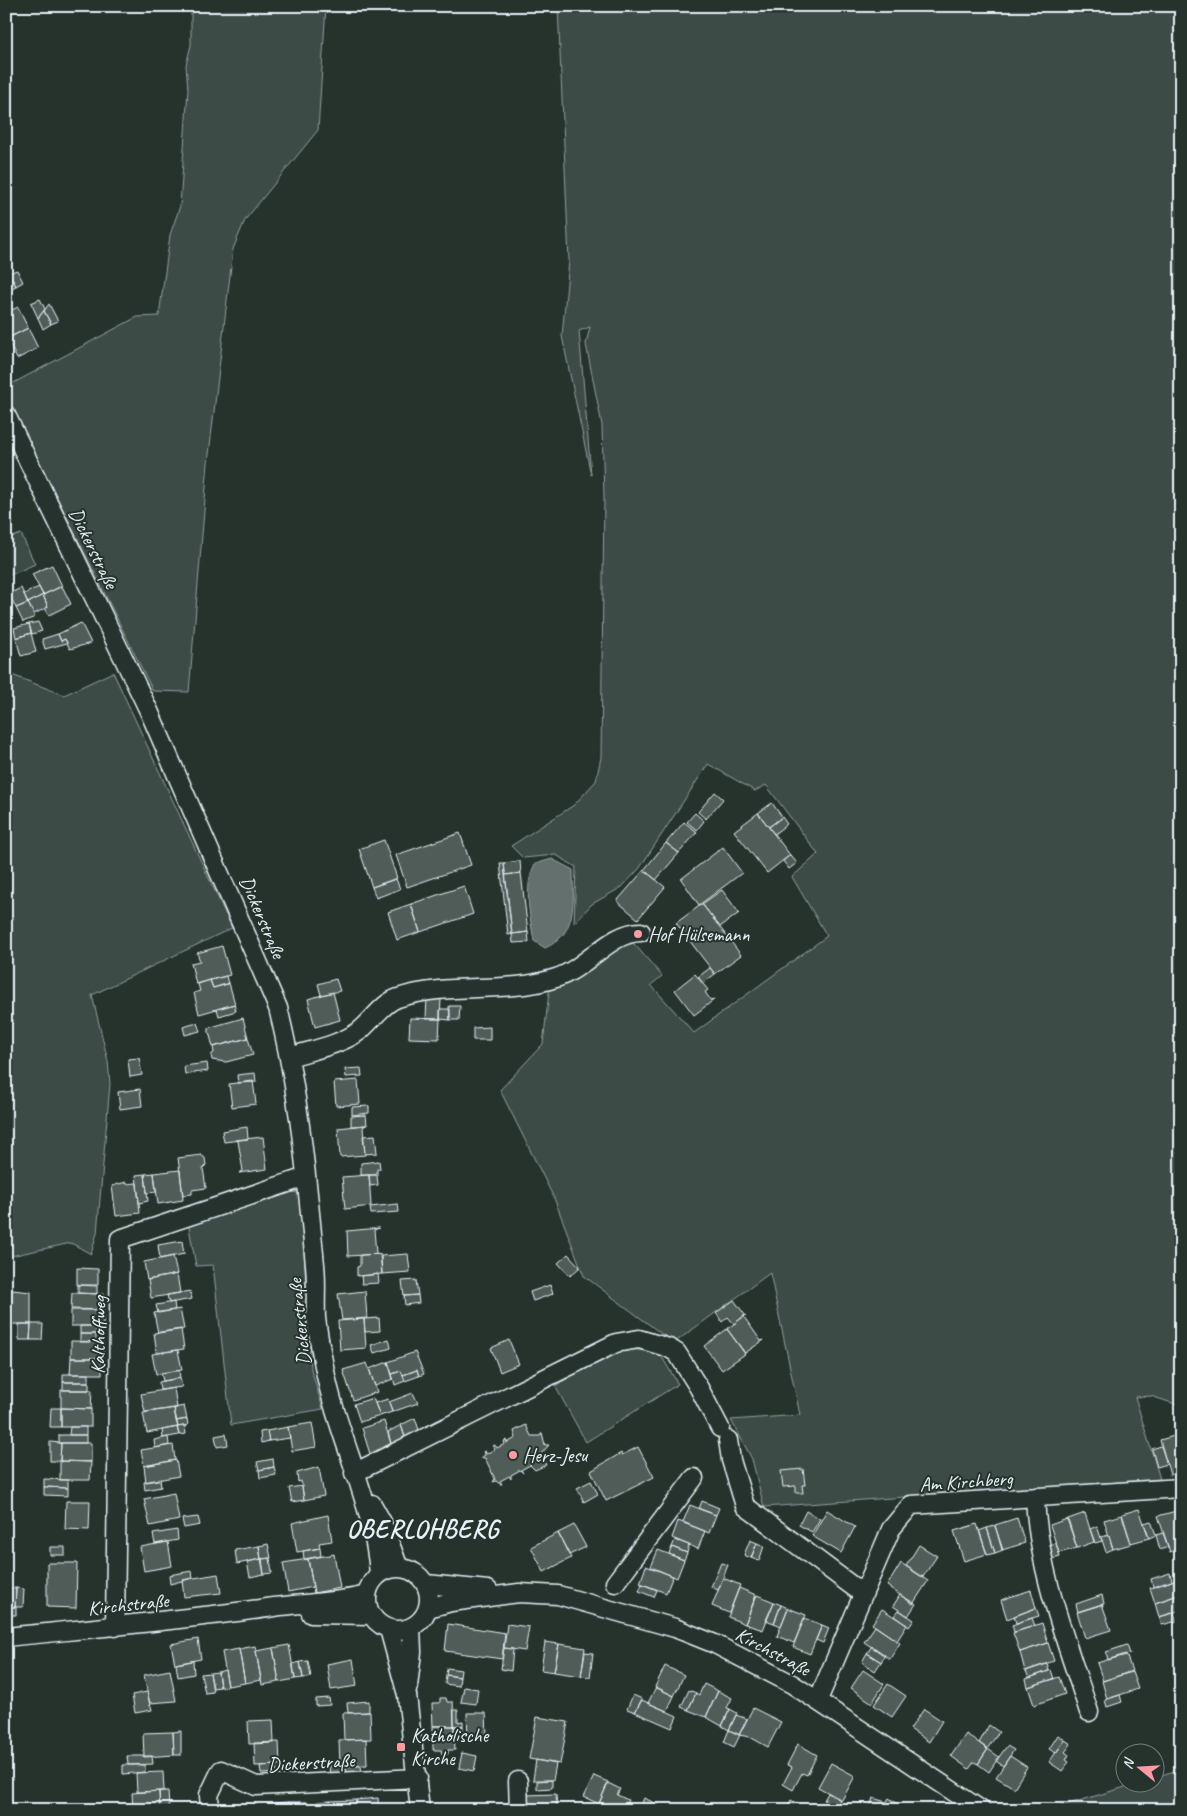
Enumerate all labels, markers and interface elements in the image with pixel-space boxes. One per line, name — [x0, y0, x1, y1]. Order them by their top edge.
street label: Dickerstraße — [63, 504, 125, 594]
street label: Dickerstraße — [234, 872, 292, 964]
place label: Hof Hülsemann — [648, 922, 751, 947]
marker: Hof Hülsemann — [632, 928, 644, 940]
street label: Dickerstraße — [282, 1276, 316, 1367]
street label: Kalthoffweg — [85, 1294, 112, 1374]
place label: Herz-Jesu — [523, 1443, 589, 1468]
marker: Herz-Jesu — [507, 1449, 519, 1461]
street label: Am Kirchberg — [919, 1466, 1014, 1497]
district label: OBERLOHBERG — [347, 1513, 502, 1545]
street label: Kirchstraße — [86, 1588, 171, 1621]
street label: Kirchstraße — [731, 1621, 816, 1682]
place label: Katholische Kirche — [411, 1723, 490, 1771]
marker: Katholische Kirche — [395, 1741, 407, 1753]
north arrow — [1114, 1744, 1164, 1794]
street label: Dickerstraße — [267, 1748, 357, 1777]
text: N — [1119, 1755, 1138, 1771]

